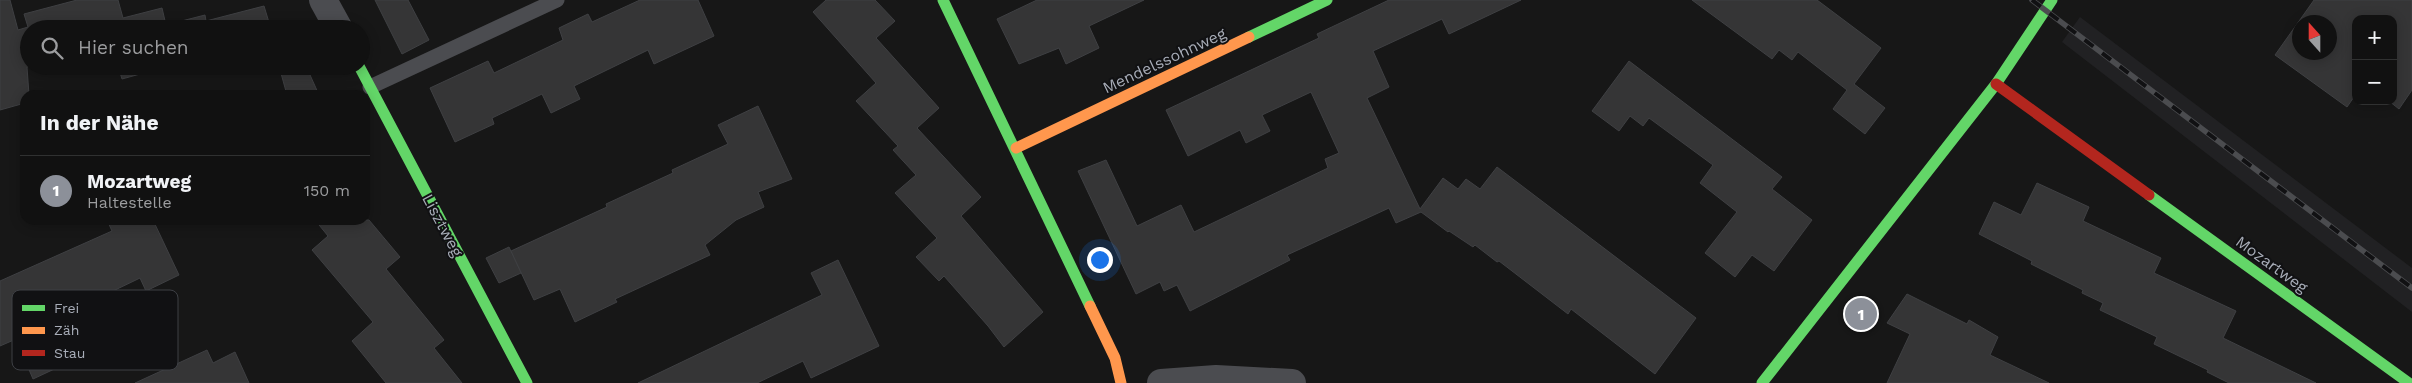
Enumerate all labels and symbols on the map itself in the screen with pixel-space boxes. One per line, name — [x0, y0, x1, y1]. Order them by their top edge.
north arrow — [2292, 15, 2337, 60]
street label: Mendelssohnweg — [1100, 23, 1229, 97]
street label: Lisztweg — [418, 191, 467, 260]
street label: Mozartweg — [2232, 232, 2312, 297]
your location — [1087, 247, 1113, 273]
legend — [12, 290, 178, 370]
pin: 1 — [1845, 295, 1877, 333]
text: Frei — [54, 300, 79, 316]
text: Zäh — [54, 322, 79, 338]
text: Stau — [54, 345, 85, 361]

